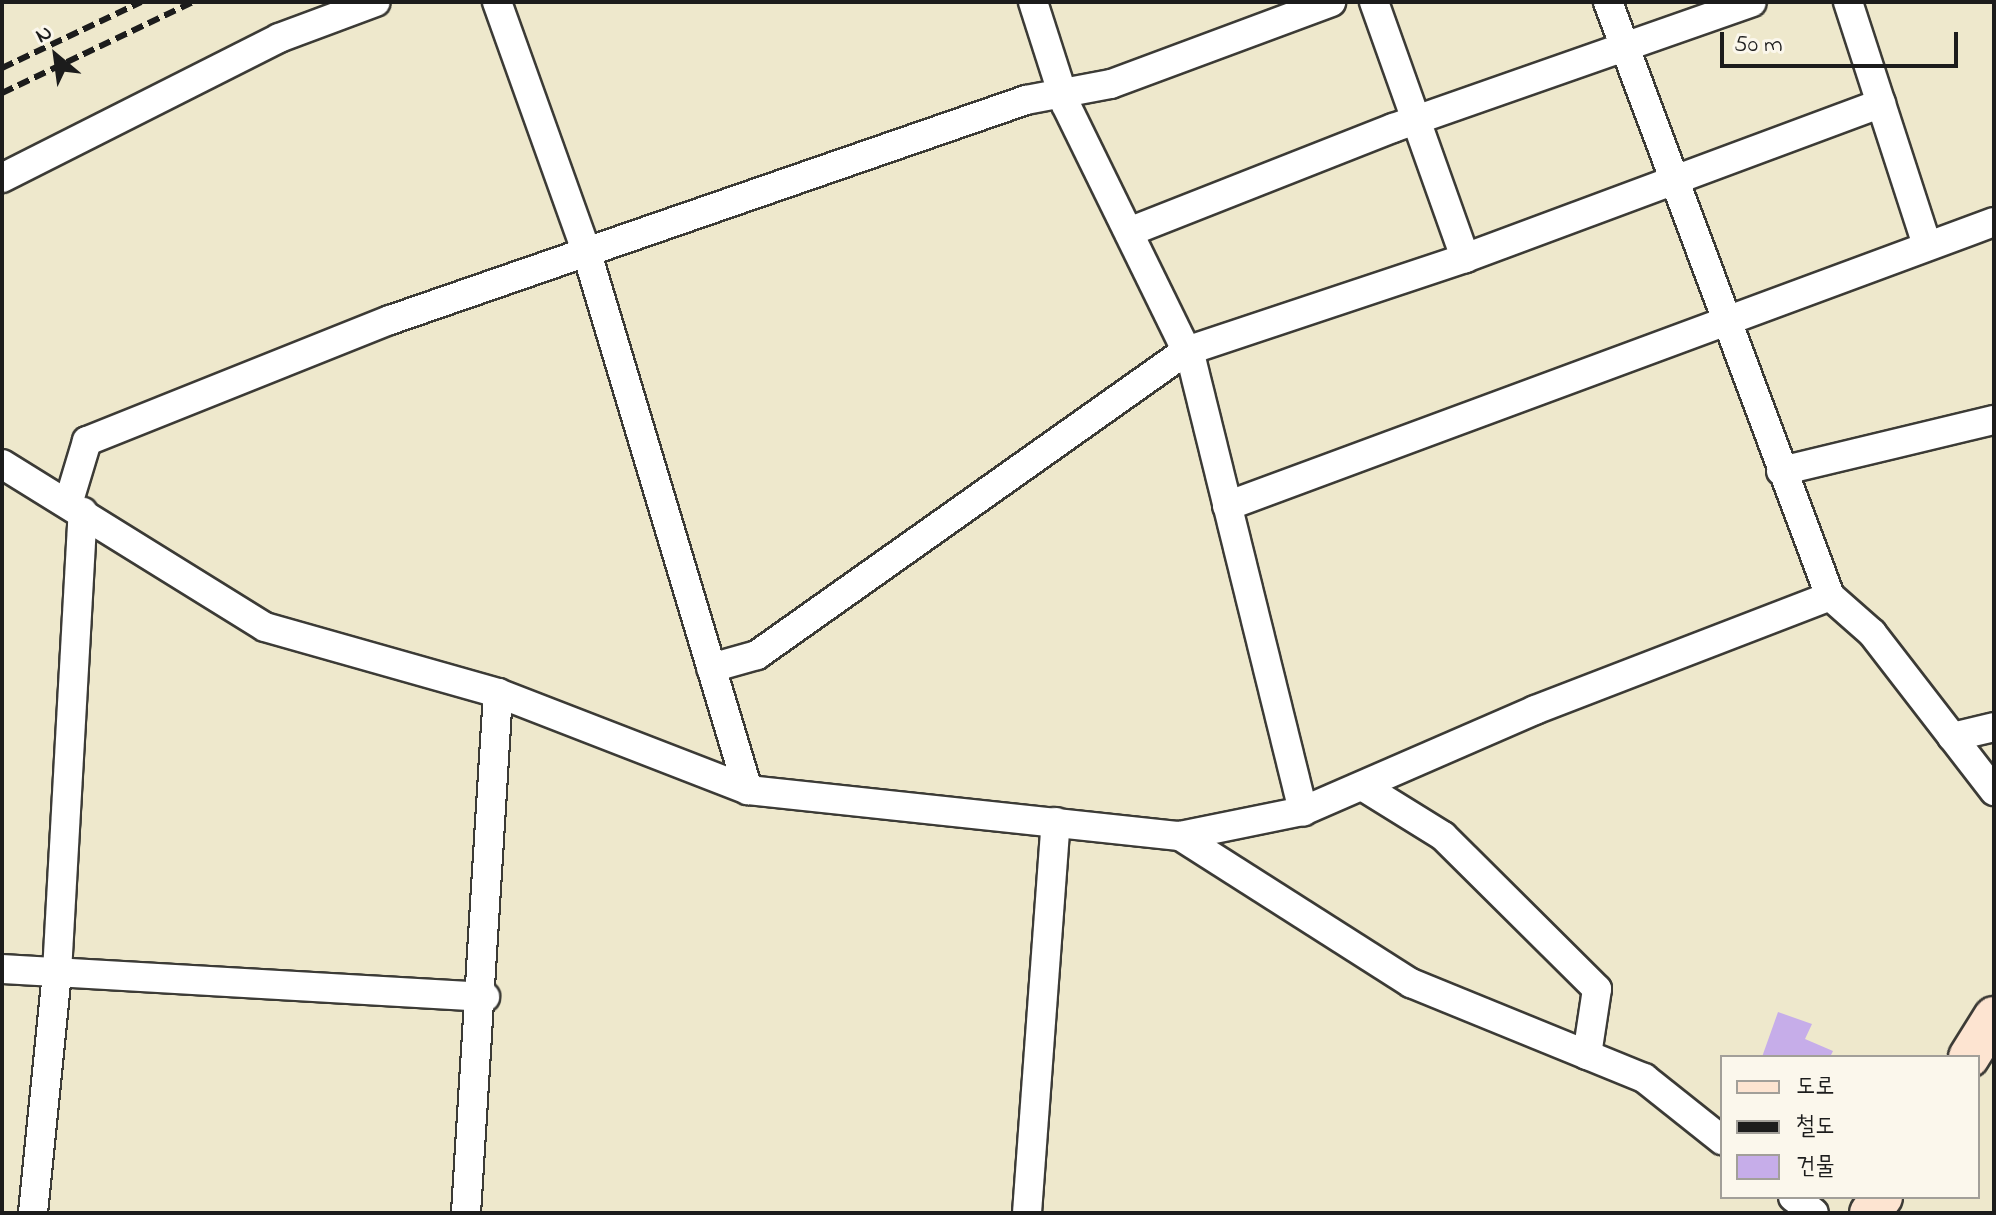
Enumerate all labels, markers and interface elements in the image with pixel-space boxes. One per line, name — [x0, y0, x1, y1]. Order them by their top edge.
north arrow — [16, 16, 96, 96]
scale bar — [1724, 16, 1962, 66]
text: N — [30, 17, 59, 53]
text: 50 m — [1734, 28, 1783, 63]
legend — [1720, 1055, 1980, 1199]
text: 도로 — [1796, 1070, 1835, 1105]
text: 철도 — [1796, 1110, 1835, 1145]
text: 건물 — [1796, 1150, 1835, 1185]

